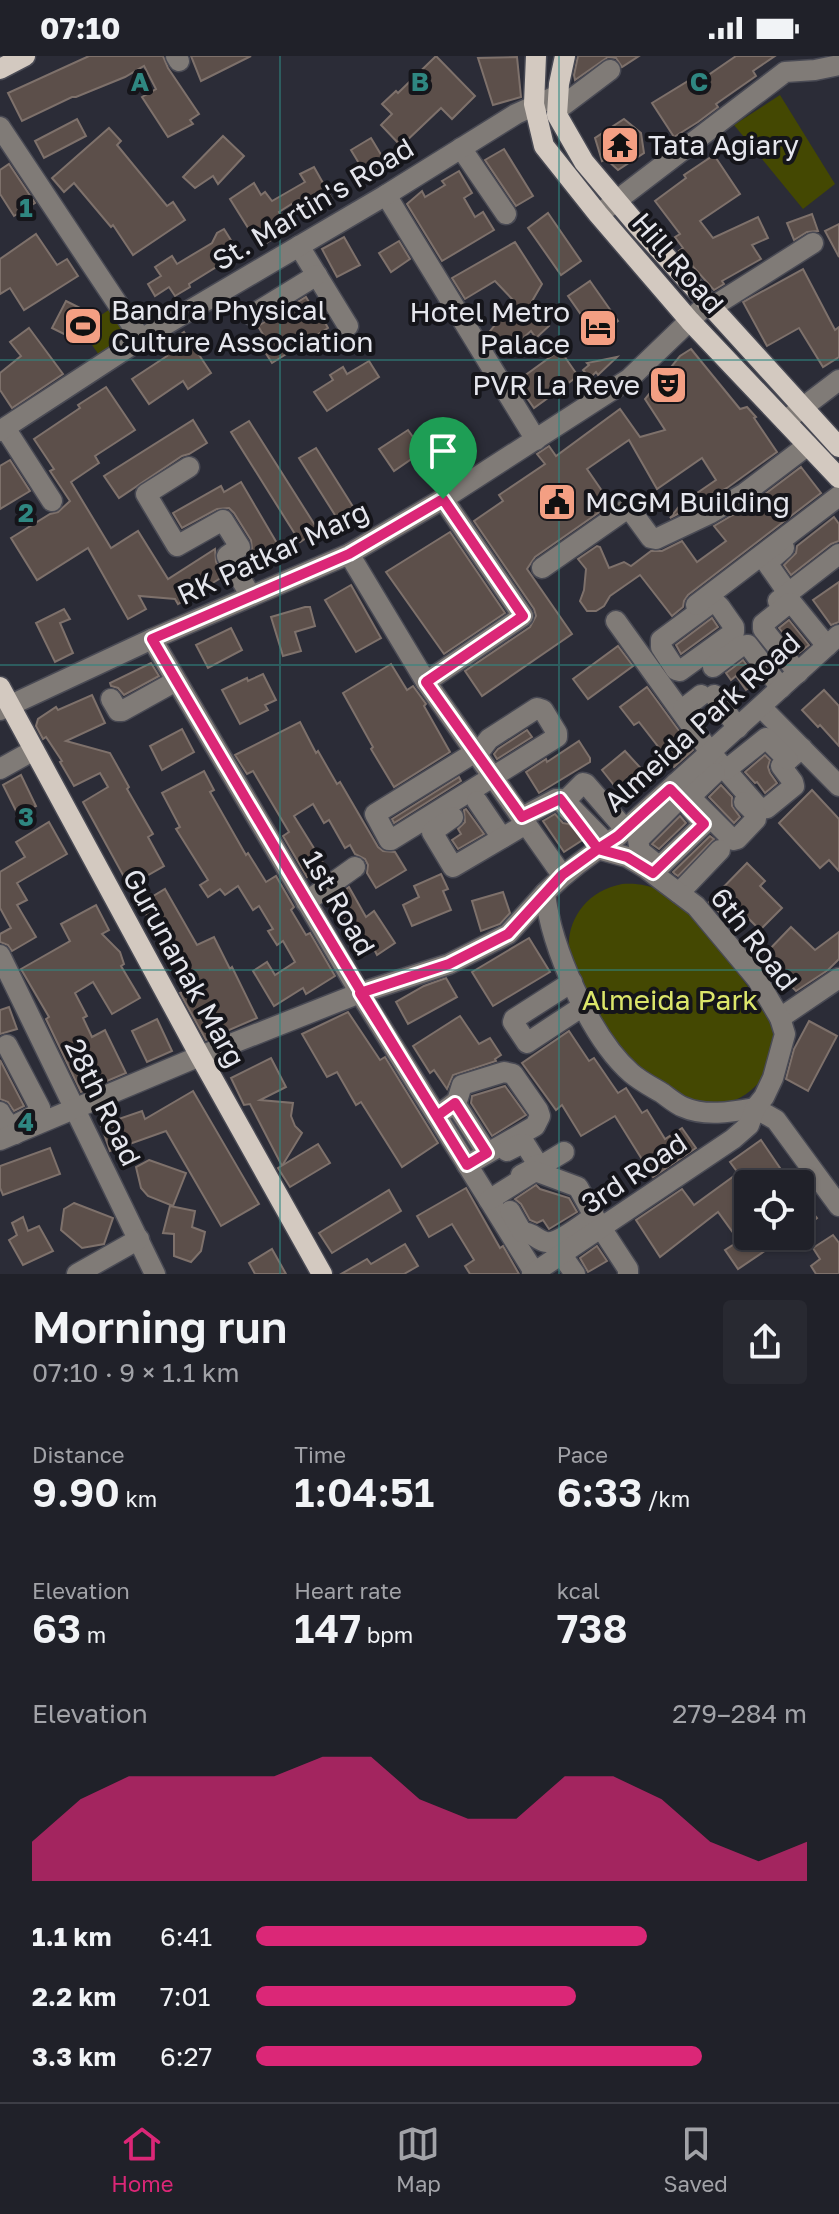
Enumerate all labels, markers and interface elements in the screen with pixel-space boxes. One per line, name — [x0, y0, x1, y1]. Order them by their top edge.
text: 07:10 — [40, 10, 120, 46]
text: A — [131, 66, 150, 97]
text: B — [411, 66, 429, 97]
text: C — [690, 66, 708, 97]
temple icon: Tata Agiary — [599, 124, 641, 166]
place label: Tata Agiary — [648, 128, 799, 161]
street label: St. Martin's Road — [206, 131, 419, 277]
text: 1 — [19, 192, 33, 223]
street label: Hill Road — [626, 206, 731, 320]
place label: Bandra Physical Culture Association — [111, 293, 374, 358]
place label: Hotel Metro Palace — [410, 295, 570, 360]
sports icon: Bandra Physical Culture Association — [62, 305, 104, 347]
hotel icon: Hotel Metro Palace — [577, 307, 619, 349]
theatre icon: PVR La Reve — [647, 364, 689, 406]
place label: PVR La Reve — [472, 368, 640, 401]
pin — [409, 417, 477, 499]
icon: arrive — [421, 429, 465, 473]
public building icon: MCGM Building — [536, 481, 578, 523]
place label: MCGM Building — [585, 485, 790, 518]
street label: RK Patkar Marg — [172, 494, 374, 611]
text: 2 — [18, 497, 34, 528]
street label: Almeida Park Road — [597, 625, 806, 818]
text: 3 — [18, 801, 34, 832]
street label: 1st Road — [296, 845, 383, 961]
street label: Gurunanak Marg — [116, 863, 252, 1072]
street label: 6th Road — [704, 881, 805, 997]
park label: Almeida Park — [582, 983, 758, 1016]
street label: 28th Road — [59, 1033, 148, 1171]
text: 4 — [18, 1106, 34, 1137]
street label: 3rd Road — [575, 1125, 693, 1220]
map controls — [734, 1170, 814, 1250]
button: locate — [734, 1170, 814, 1250]
text: Morning run — [32, 1300, 287, 1353]
button: share — [723, 1300, 807, 1384]
text: 07:10 · 9 × 1.1 km — [32, 1357, 239, 1388]
text: Distance — [32, 1441, 124, 1468]
text: Time — [294, 1441, 346, 1468]
text: Pace — [557, 1441, 608, 1468]
text: 9.90 — [32, 1468, 120, 1516]
text: 1:04:51 — [294, 1468, 434, 1516]
text: 6:33 — [557, 1468, 642, 1516]
text: km — [120, 1485, 157, 1512]
text: /km — [642, 1485, 690, 1512]
text: Elevation — [32, 1577, 130, 1604]
text: Heart rate — [294, 1577, 402, 1604]
text: kcal — [557, 1577, 600, 1604]
text: 63 — [32, 1604, 81, 1652]
text: 147 — [294, 1604, 361, 1652]
text: 738 — [557, 1604, 628, 1652]
text: m — [81, 1621, 106, 1648]
text: bpm — [361, 1621, 413, 1648]
text: Elevation — [32, 1698, 148, 1729]
text: 279–284 m — [672, 1698, 807, 1729]
text: 1.1 km — [32, 1921, 111, 1952]
text: 6:41 — [160, 1921, 212, 1952]
text: 2.2 km — [32, 1981, 116, 2012]
text: 7:01 — [160, 1981, 210, 2012]
text: 3.3 km — [32, 2041, 116, 2072]
text: 6:27 — [160, 2041, 212, 2072]
tab: Home — [111, 2122, 173, 2197]
tab: Map — [396, 2122, 441, 2197]
tab: Saved — [663, 2122, 728, 2197]

